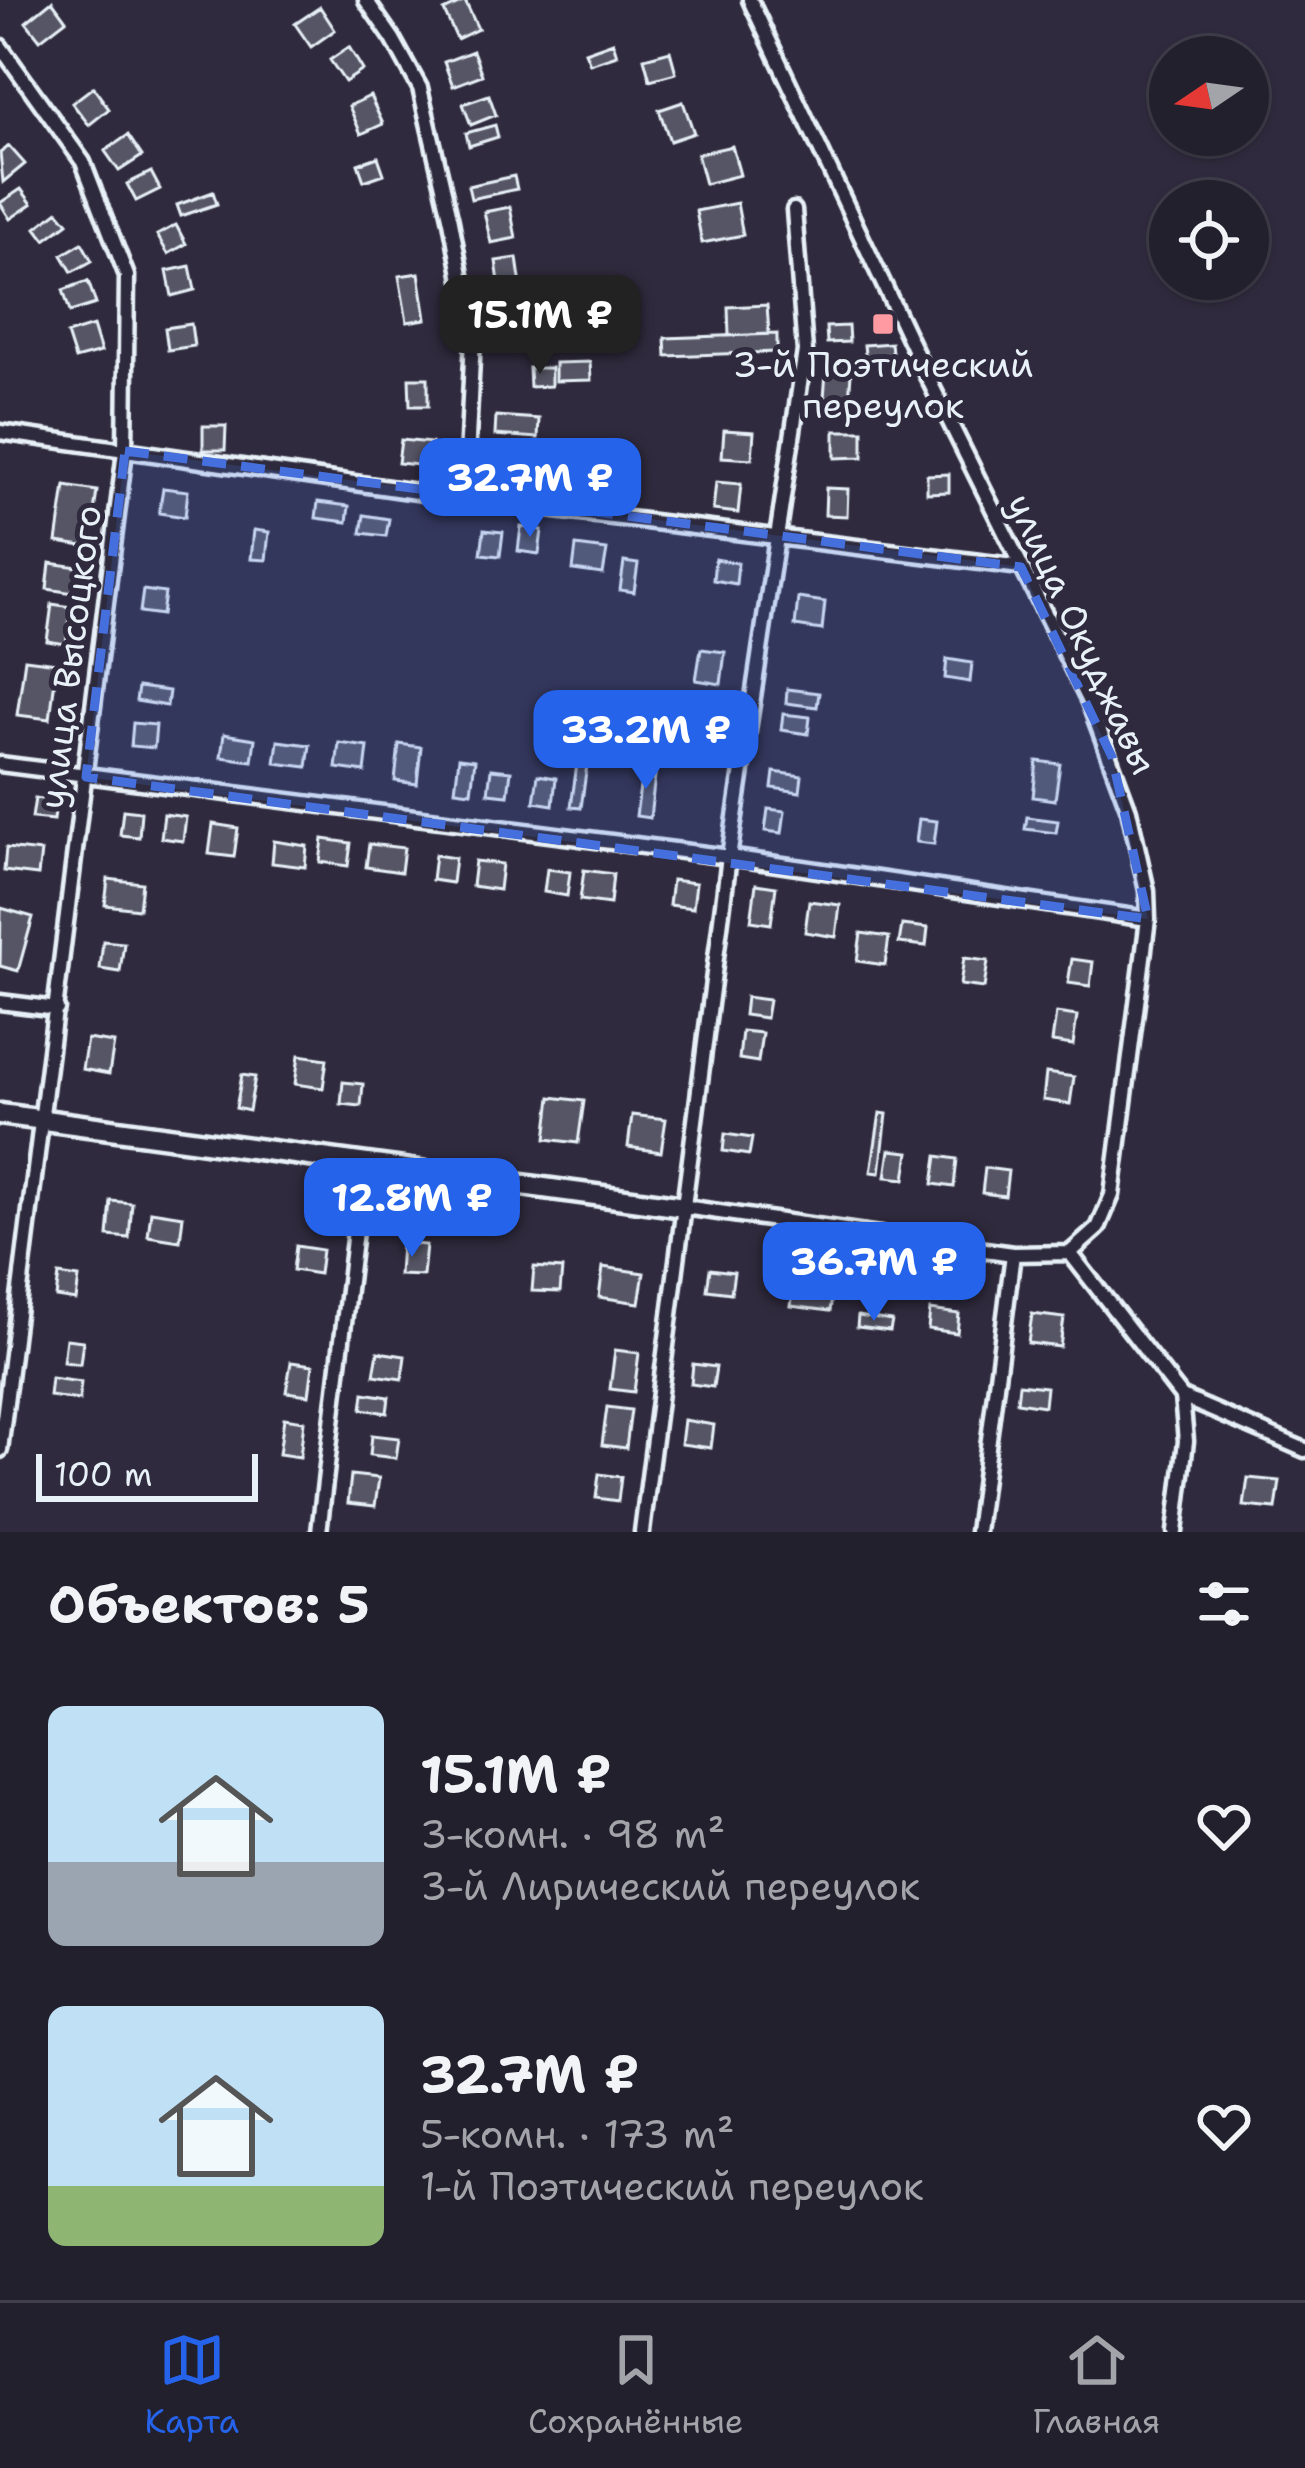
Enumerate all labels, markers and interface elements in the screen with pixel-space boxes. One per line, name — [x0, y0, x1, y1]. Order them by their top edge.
north arrow — [1149, 36, 1269, 156]
map controls — [1149, 36, 1269, 300]
button: locate — [1149, 180, 1269, 300]
pin: 15.1M ₽ — [429, 275, 651, 377]
text: 15.1M ₽ — [467, 288, 613, 340]
marker: 3-й Поэтический переулок — [870, 311, 896, 337]
place label: 3-й Поэтический переулок — [732, 340, 1034, 430]
pin: 32.7M ₽ — [419, 438, 641, 540]
text: 32.7M ₽ — [446, 451, 614, 503]
street label: улица Окуджавы — [995, 486, 1169, 782]
street label: улица Высоцкого — [27, 502, 113, 812]
pin: 33.2M ₽ — [535, 690, 757, 792]
text: 33.2M ₽ — [560, 703, 732, 755]
pin: 12.8M ₽ — [301, 1158, 523, 1260]
text: 12.8M ₽ — [331, 1171, 493, 1223]
pin: 36.7M ₽ — [763, 1222, 985, 1324]
text: 36.7M ₽ — [790, 1235, 958, 1287]
scale bar — [36, 1448, 258, 1501]
text: 100 m — [54, 1452, 153, 1497]
text: Объектов: 5 — [48, 1570, 370, 1638]
icon: filters — [1191, 1571, 1257, 1637]
text: 15.1M ₽ — [420, 1740, 612, 1808]
icon: home — [144, 1754, 288, 1898]
icon: heart — [1191, 1793, 1257, 1859]
text: 3-комн. · 98 m² — [420, 1808, 725, 1860]
text: 3-й Лирический переулок — [420, 1860, 920, 1912]
text: 32.7M ₽ — [420, 2040, 639, 2108]
icon: home — [144, 2054, 288, 2198]
icon: heart — [1191, 2093, 1257, 2159]
text: 5-комн. · 173 m² — [420, 2108, 734, 2160]
text: 1-й Поэтический переулок — [420, 2160, 924, 2212]
tab: Карта — [145, 2327, 239, 2444]
tab: Сохранённые — [528, 2327, 744, 2444]
tab: Главная — [1033, 2327, 1161, 2444]

